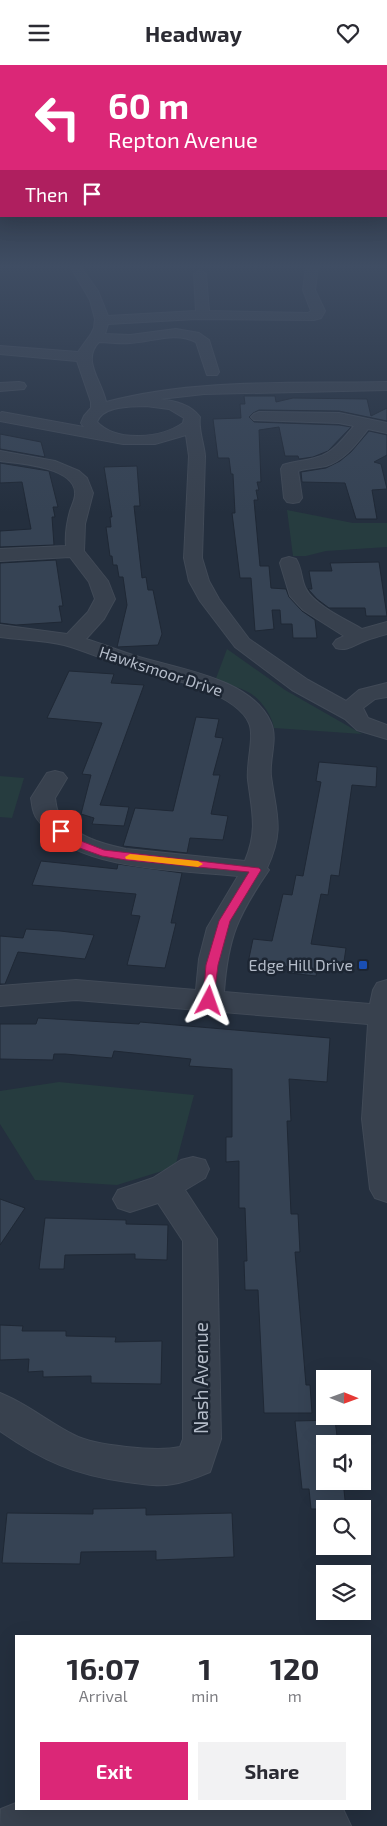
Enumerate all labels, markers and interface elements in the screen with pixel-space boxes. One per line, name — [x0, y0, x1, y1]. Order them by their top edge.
icon: menu — [25, 19, 53, 47]
icon: heart — [334, 19, 362, 47]
text: Headway — [145, 20, 242, 46]
text: 60 m — [108, 84, 189, 126]
icon: left — [25, 85, 90, 150]
text: Repton Avenue — [108, 126, 258, 152]
icon: arrive — [78, 180, 106, 208]
text: Then — [25, 183, 68, 206]
street label: Hawksmoor Drive — [97, 642, 225, 699]
pin — [40, 810, 82, 852]
icon: arrive — [47, 817, 75, 845]
place label: Edge Hill Drive — [249, 955, 353, 974]
marker: Edge Hill Drive — [357, 959, 369, 971]
position arrow — [182, 974, 234, 1026]
street label: Nash Avenue — [189, 1322, 212, 1434]
north arrow — [316, 1370, 371, 1425]
map controls — [316, 1370, 371, 1620]
button: sound — [316, 1435, 371, 1490]
button: search — [316, 1500, 371, 1555]
button: layers — [316, 1565, 371, 1620]
text: 16:07 — [67, 1650, 140, 1686]
text: 1 — [198, 1650, 211, 1686]
text: 120 — [270, 1650, 319, 1686]
text: Arrival — [79, 1686, 127, 1705]
text: min — [191, 1686, 219, 1705]
text: m — [288, 1686, 302, 1705]
button: Exit — [40, 1742, 188, 1800]
button: Share — [198, 1742, 346, 1800]

